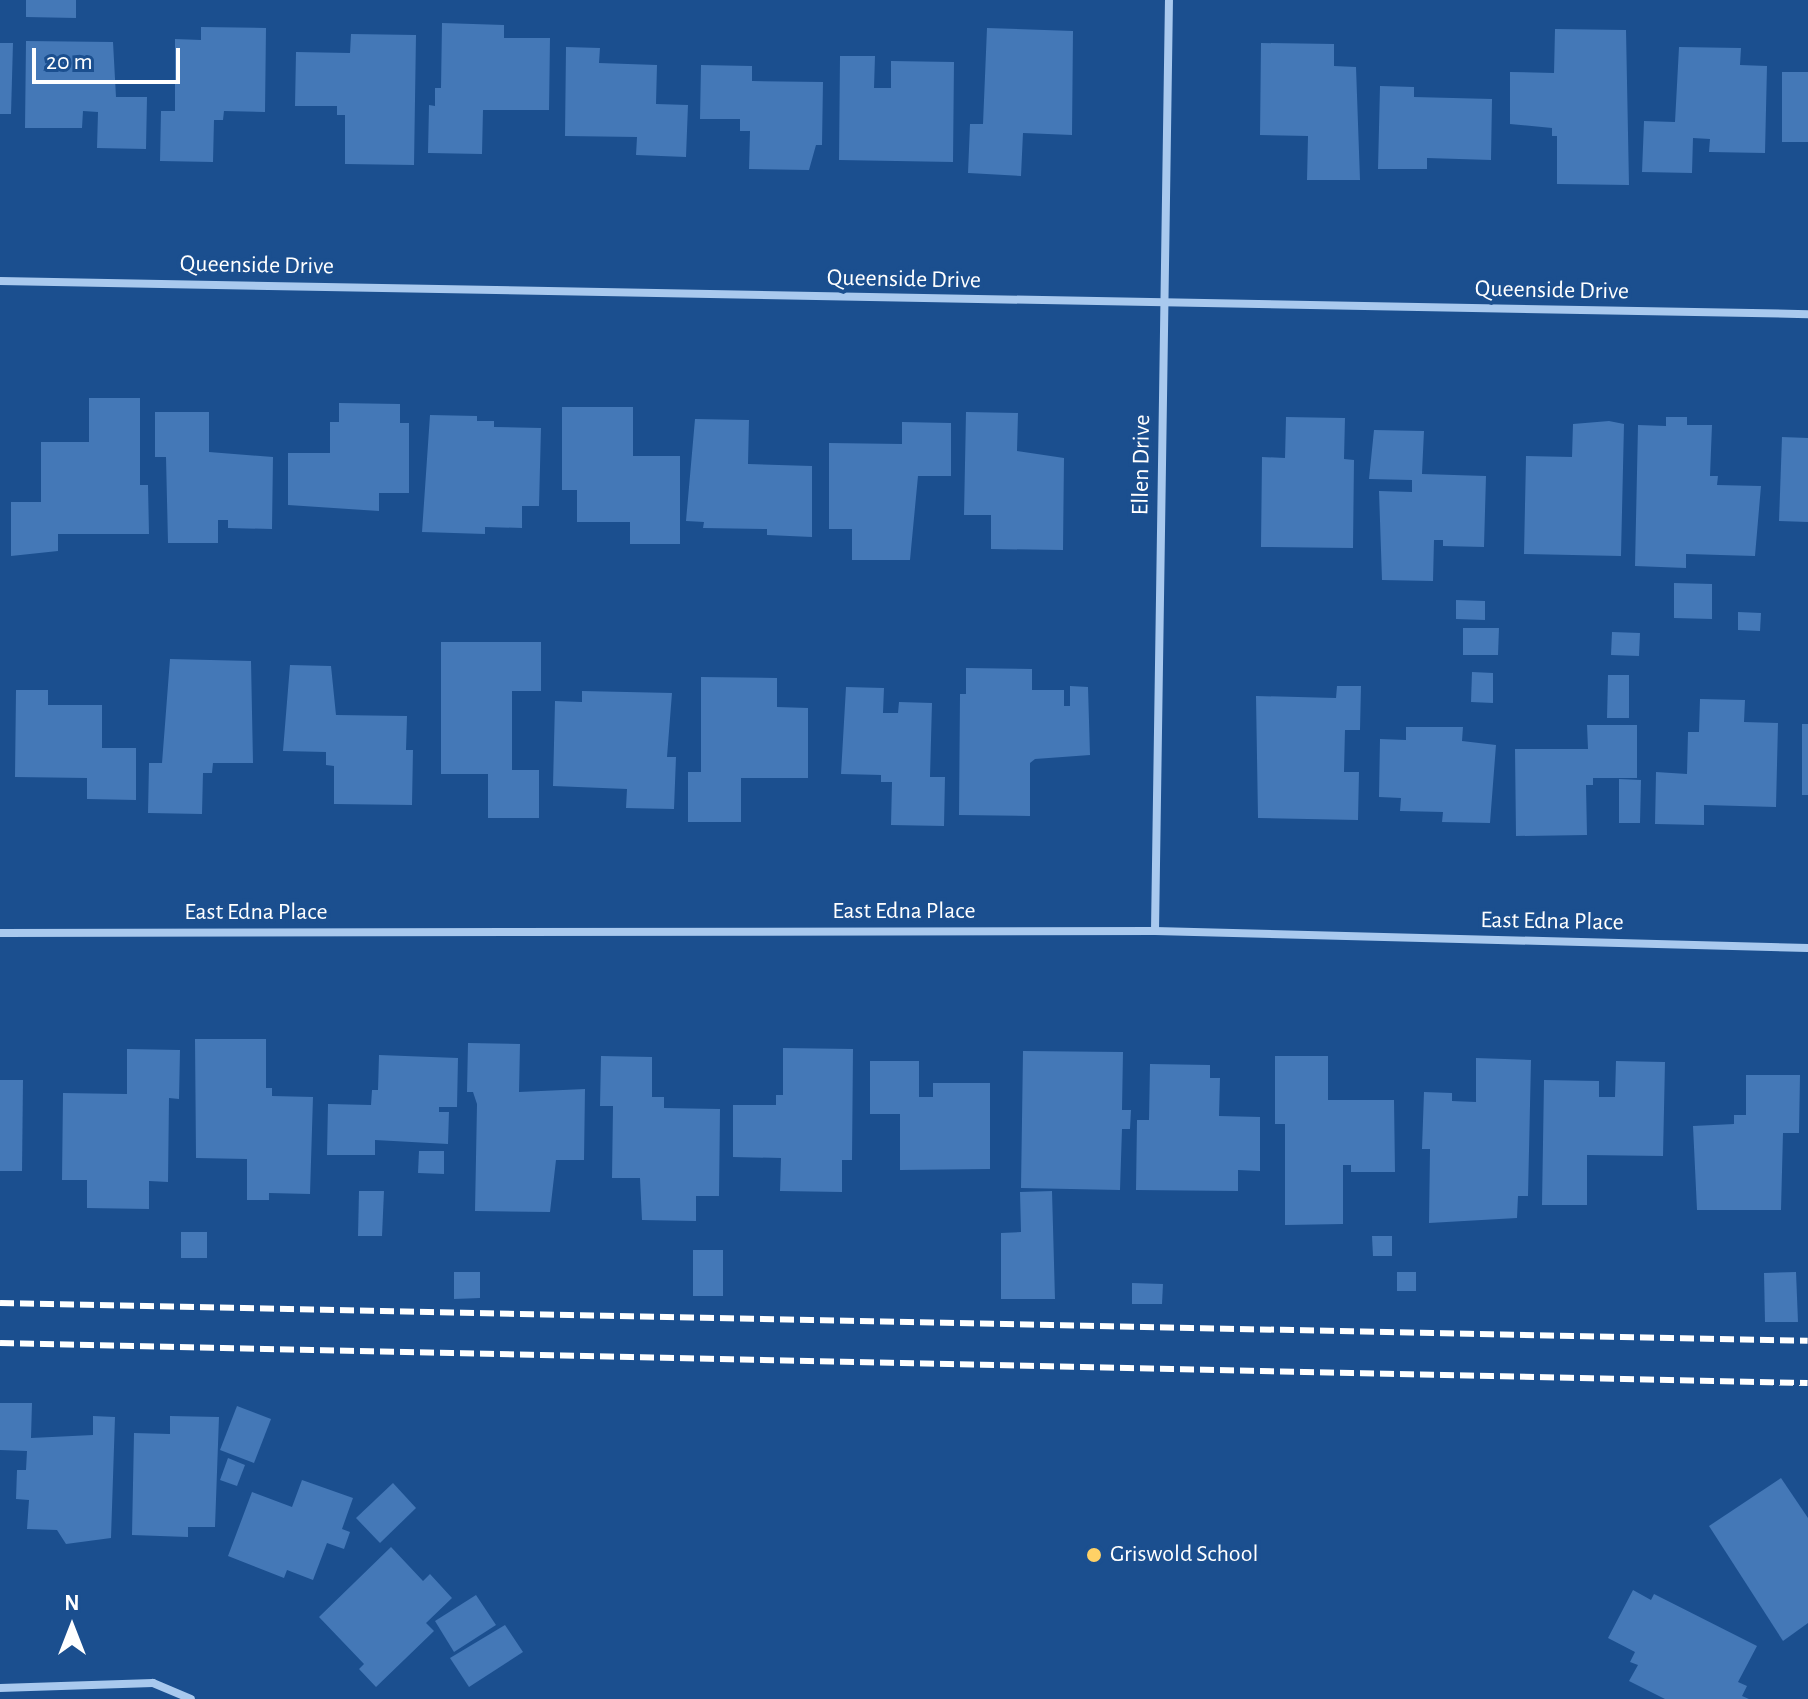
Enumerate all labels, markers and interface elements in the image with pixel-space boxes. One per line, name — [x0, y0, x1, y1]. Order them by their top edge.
scale bar — [36, 32, 184, 82]
text: 20 m — [46, 50, 93, 74]
street label: Queenside Drive — [180, 250, 334, 282]
street label: Queenside Drive — [827, 264, 981, 296]
street label: Queenside Drive — [1475, 275, 1629, 307]
street label: Ellen Drive — [1127, 414, 1157, 516]
street label: East Edna Place — [832, 898, 976, 926]
street label: East Edna Place — [184, 899, 328, 927]
street label: East Edna Place — [1480, 906, 1624, 938]
place label: Griswold School — [1110, 1541, 1258, 1569]
marker: Griswold School — [1085, 1546, 1103, 1564]
north arrow — [32, 1587, 112, 1667]
text: N — [64, 1592, 80, 1614]

